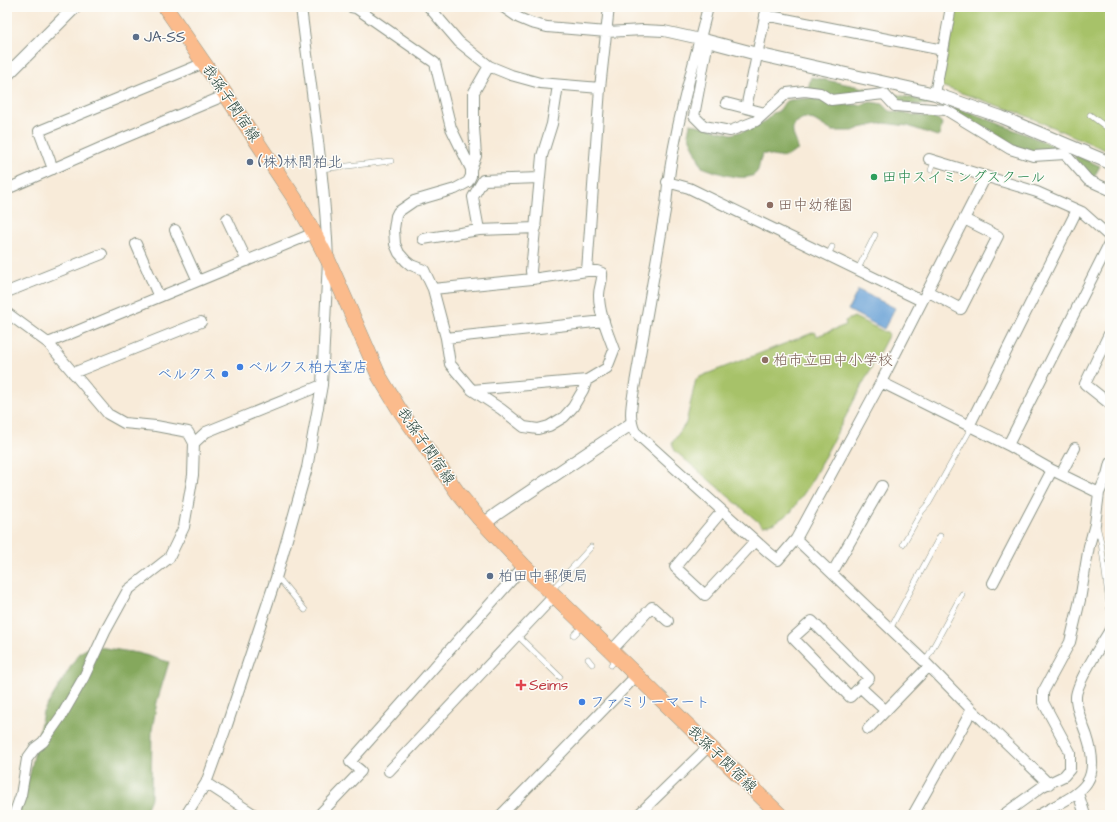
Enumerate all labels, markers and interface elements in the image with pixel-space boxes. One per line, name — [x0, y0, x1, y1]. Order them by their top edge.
place label: JA-SS — [144, 27, 186, 48]
marker: JA-SS — [131, 32, 141, 42]
street label: 我孫子関宿線 — [197, 60, 265, 146]
place label: (株)林間柏北 — [258, 152, 343, 173]
marker: (株)林間柏北 — [245, 157, 255, 167]
place label: 田中スイミングスクール — [882, 167, 1045, 188]
marker: 田中スイミングスクール — [869, 172, 879, 182]
place label: 田中幼稚園 — [778, 195, 853, 216]
marker: 田中幼稚園 — [765, 200, 775, 210]
place label: 柏市立田中小学校 — [773, 350, 893, 371]
marker: 柏市立田中小学校 — [760, 355, 770, 365]
place label: ベルクス柏大室店 — [248, 357, 368, 378]
marker: ベルクス柏大室店 — [235, 362, 245, 372]
place label: ベルクス — [157, 364, 217, 385]
marker: ベルクス — [220, 369, 230, 379]
street label: 我孫子関宿線 — [392, 403, 460, 489]
place label: 柏田中郵便局 — [498, 566, 588, 587]
marker: 柏田中郵便局 — [485, 571, 495, 581]
place label: Seims — [529, 675, 569, 696]
marker: Seims — [516, 680, 526, 690]
place label: ファミリーマート — [590, 692, 710, 713]
marker: ファミリーマート — [577, 697, 587, 707]
street label: 我孫子関宿線 — [682, 720, 762, 798]

